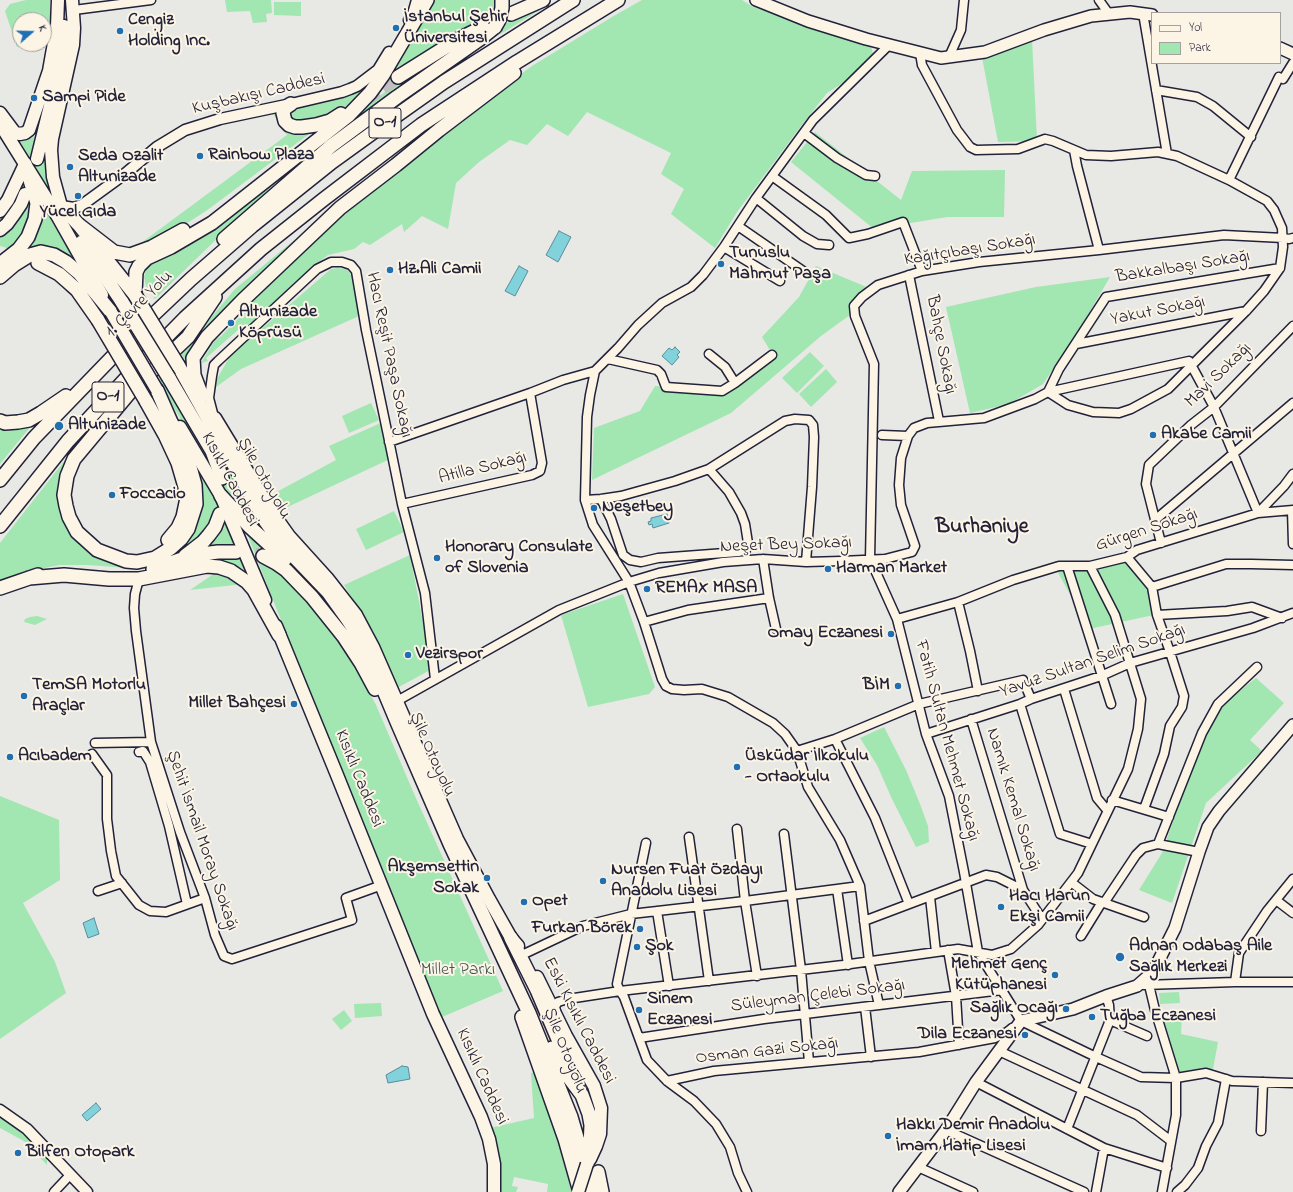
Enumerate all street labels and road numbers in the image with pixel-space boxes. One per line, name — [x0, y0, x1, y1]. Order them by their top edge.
street label: Kuşbakışı Caddesi — [190, 69, 328, 121]
road number: O-1 — [369, 108, 401, 138]
street label: Kağıtçıbaşı Sokağı — [903, 230, 1037, 272]
street label: Bakkalbaşı Sokağı — [1114, 247, 1252, 289]
street label: 1. Çevre Yolu — [102, 267, 178, 343]
street label: Hacı Reşit Paşa Sokağı — [360, 270, 416, 440]
street label: Yakut Sokağı — [1109, 292, 1207, 332]
street label: Bahçe Sokağı — [920, 294, 960, 396]
street label: Mavi Sokağı — [1181, 339, 1257, 413]
road number: O-1 — [92, 382, 124, 412]
street label: Kısıklı Caddesi — [195, 429, 263, 531]
street label: Şile Otoyolu — [231, 435, 295, 523]
street label: Atilla Sokağı — [437, 448, 529, 490]
street label: Gürgen Sokağı — [1093, 504, 1201, 558]
street label: Neşet Bey Sokağı — [720, 533, 852, 559]
street label: Yavuz Sultan Selim Sokağı — [997, 620, 1189, 704]
street label: Fatih Sultan Mehmet Sokağı — [909, 638, 983, 844]
street label: Şile Otoyolu — [403, 709, 459, 801]
street label: Namık Kemal Sokağı — [980, 726, 1044, 874]
street label: Kısıklı Caddesi — [329, 727, 387, 831]
street label: Şehit İsmail Moray Sokağı — [160, 748, 242, 934]
street label: Eski Kısıklı Caddesi — [537, 954, 619, 1088]
street label: Süleyman Çelebi Sokağı — [730, 976, 906, 1018]
street label: Şile Otoyolu — [537, 1005, 591, 1097]
street label: Kısıklı Caddesi — [450, 1025, 512, 1129]
street label: Osman Gazi Sokağı — [694, 1034, 840, 1070]

